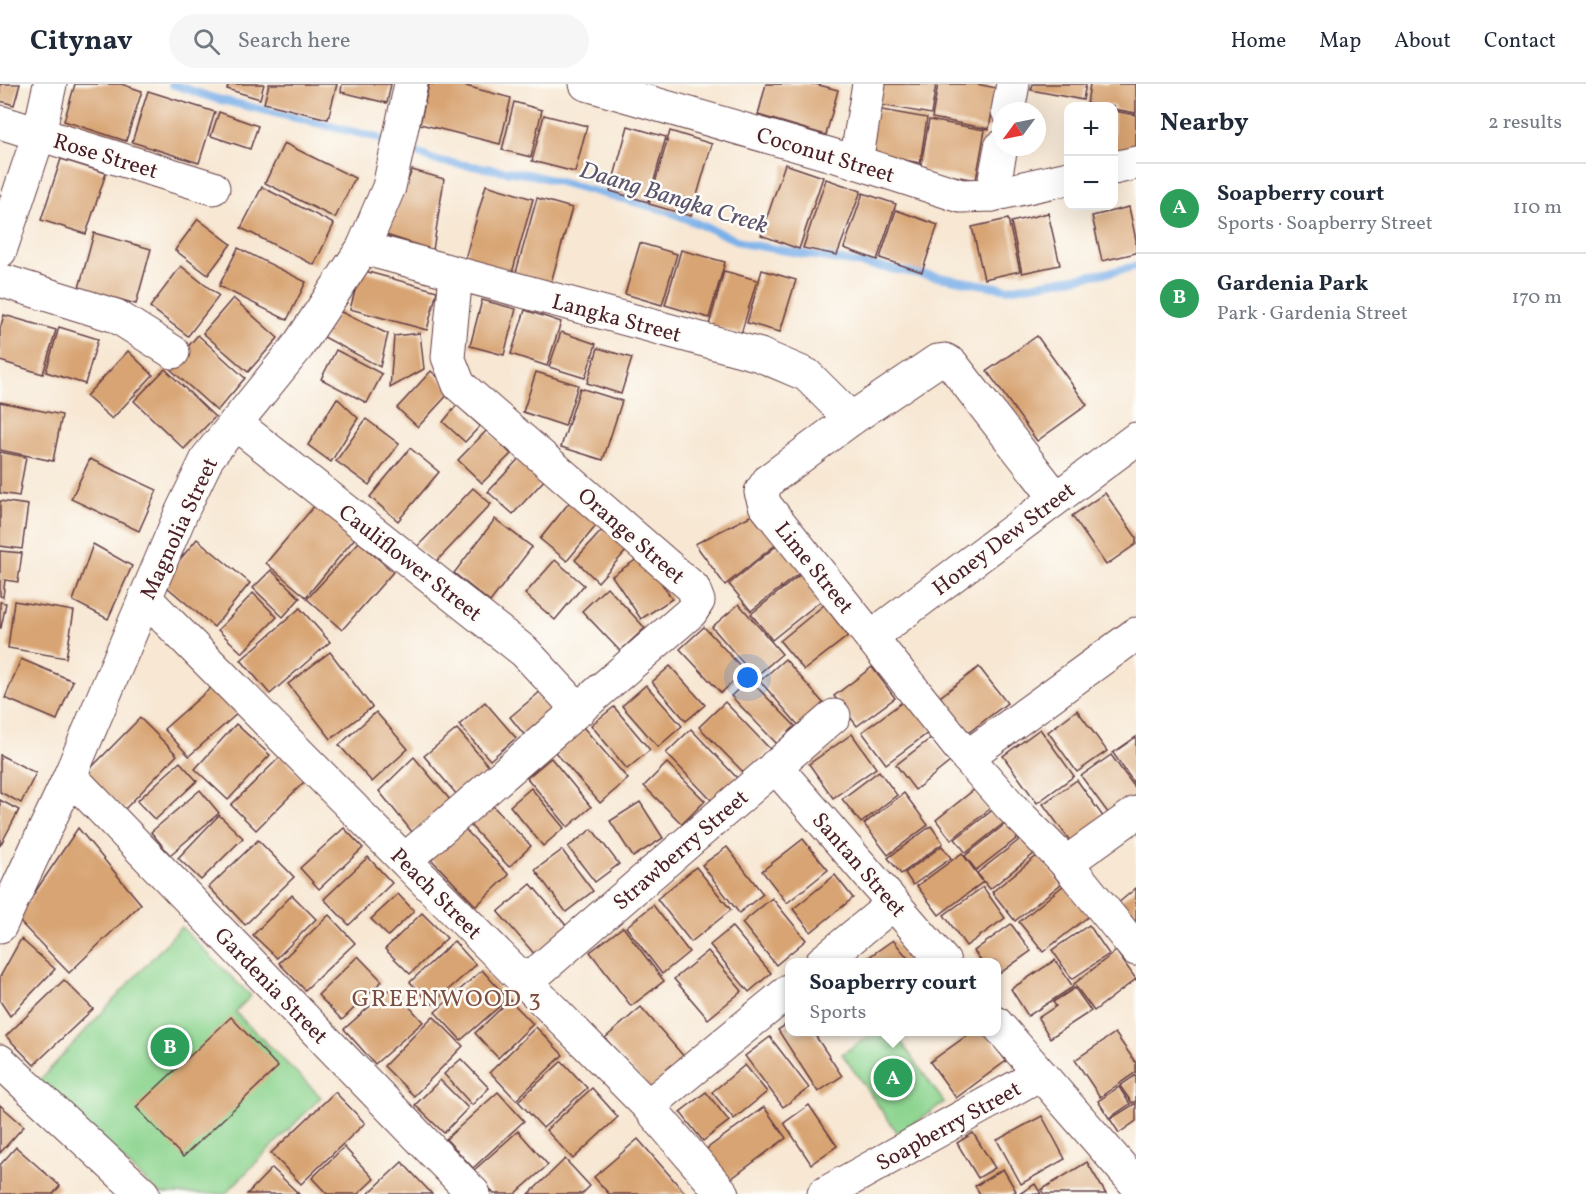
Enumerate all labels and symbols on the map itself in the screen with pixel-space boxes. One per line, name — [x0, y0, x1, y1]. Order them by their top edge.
north arrow — [992, 102, 1046, 156]
street label: Coconut Street — [752, 121, 898, 192]
street label: Rose Street — [49, 127, 162, 188]
water label: Daang Bangka Creek — [575, 154, 772, 244]
street label: Langka Street — [548, 287, 685, 352]
street label: Magnolia Street — [134, 453, 227, 605]
street label: Honey Dew Street — [927, 476, 1083, 604]
street label: Orange Street — [570, 482, 691, 592]
street label: Cauliflower Street — [331, 498, 488, 630]
street label: Lime Street — [766, 516, 860, 622]
your location — [733, 663, 762, 692]
street label: Strawberry Street — [607, 783, 756, 919]
street label: Santan Street — [804, 806, 913, 925]
street label: Peach Street — [382, 842, 488, 948]
street label: Gardenia Street — [206, 921, 334, 1052]
district label: GREENWOOD 3 — [352, 983, 542, 1017]
pin: B — [150, 1024, 190, 1070]
pin: A — [874, 1056, 912, 1100]
street label: Soapberry Street — [871, 1074, 1028, 1180]

